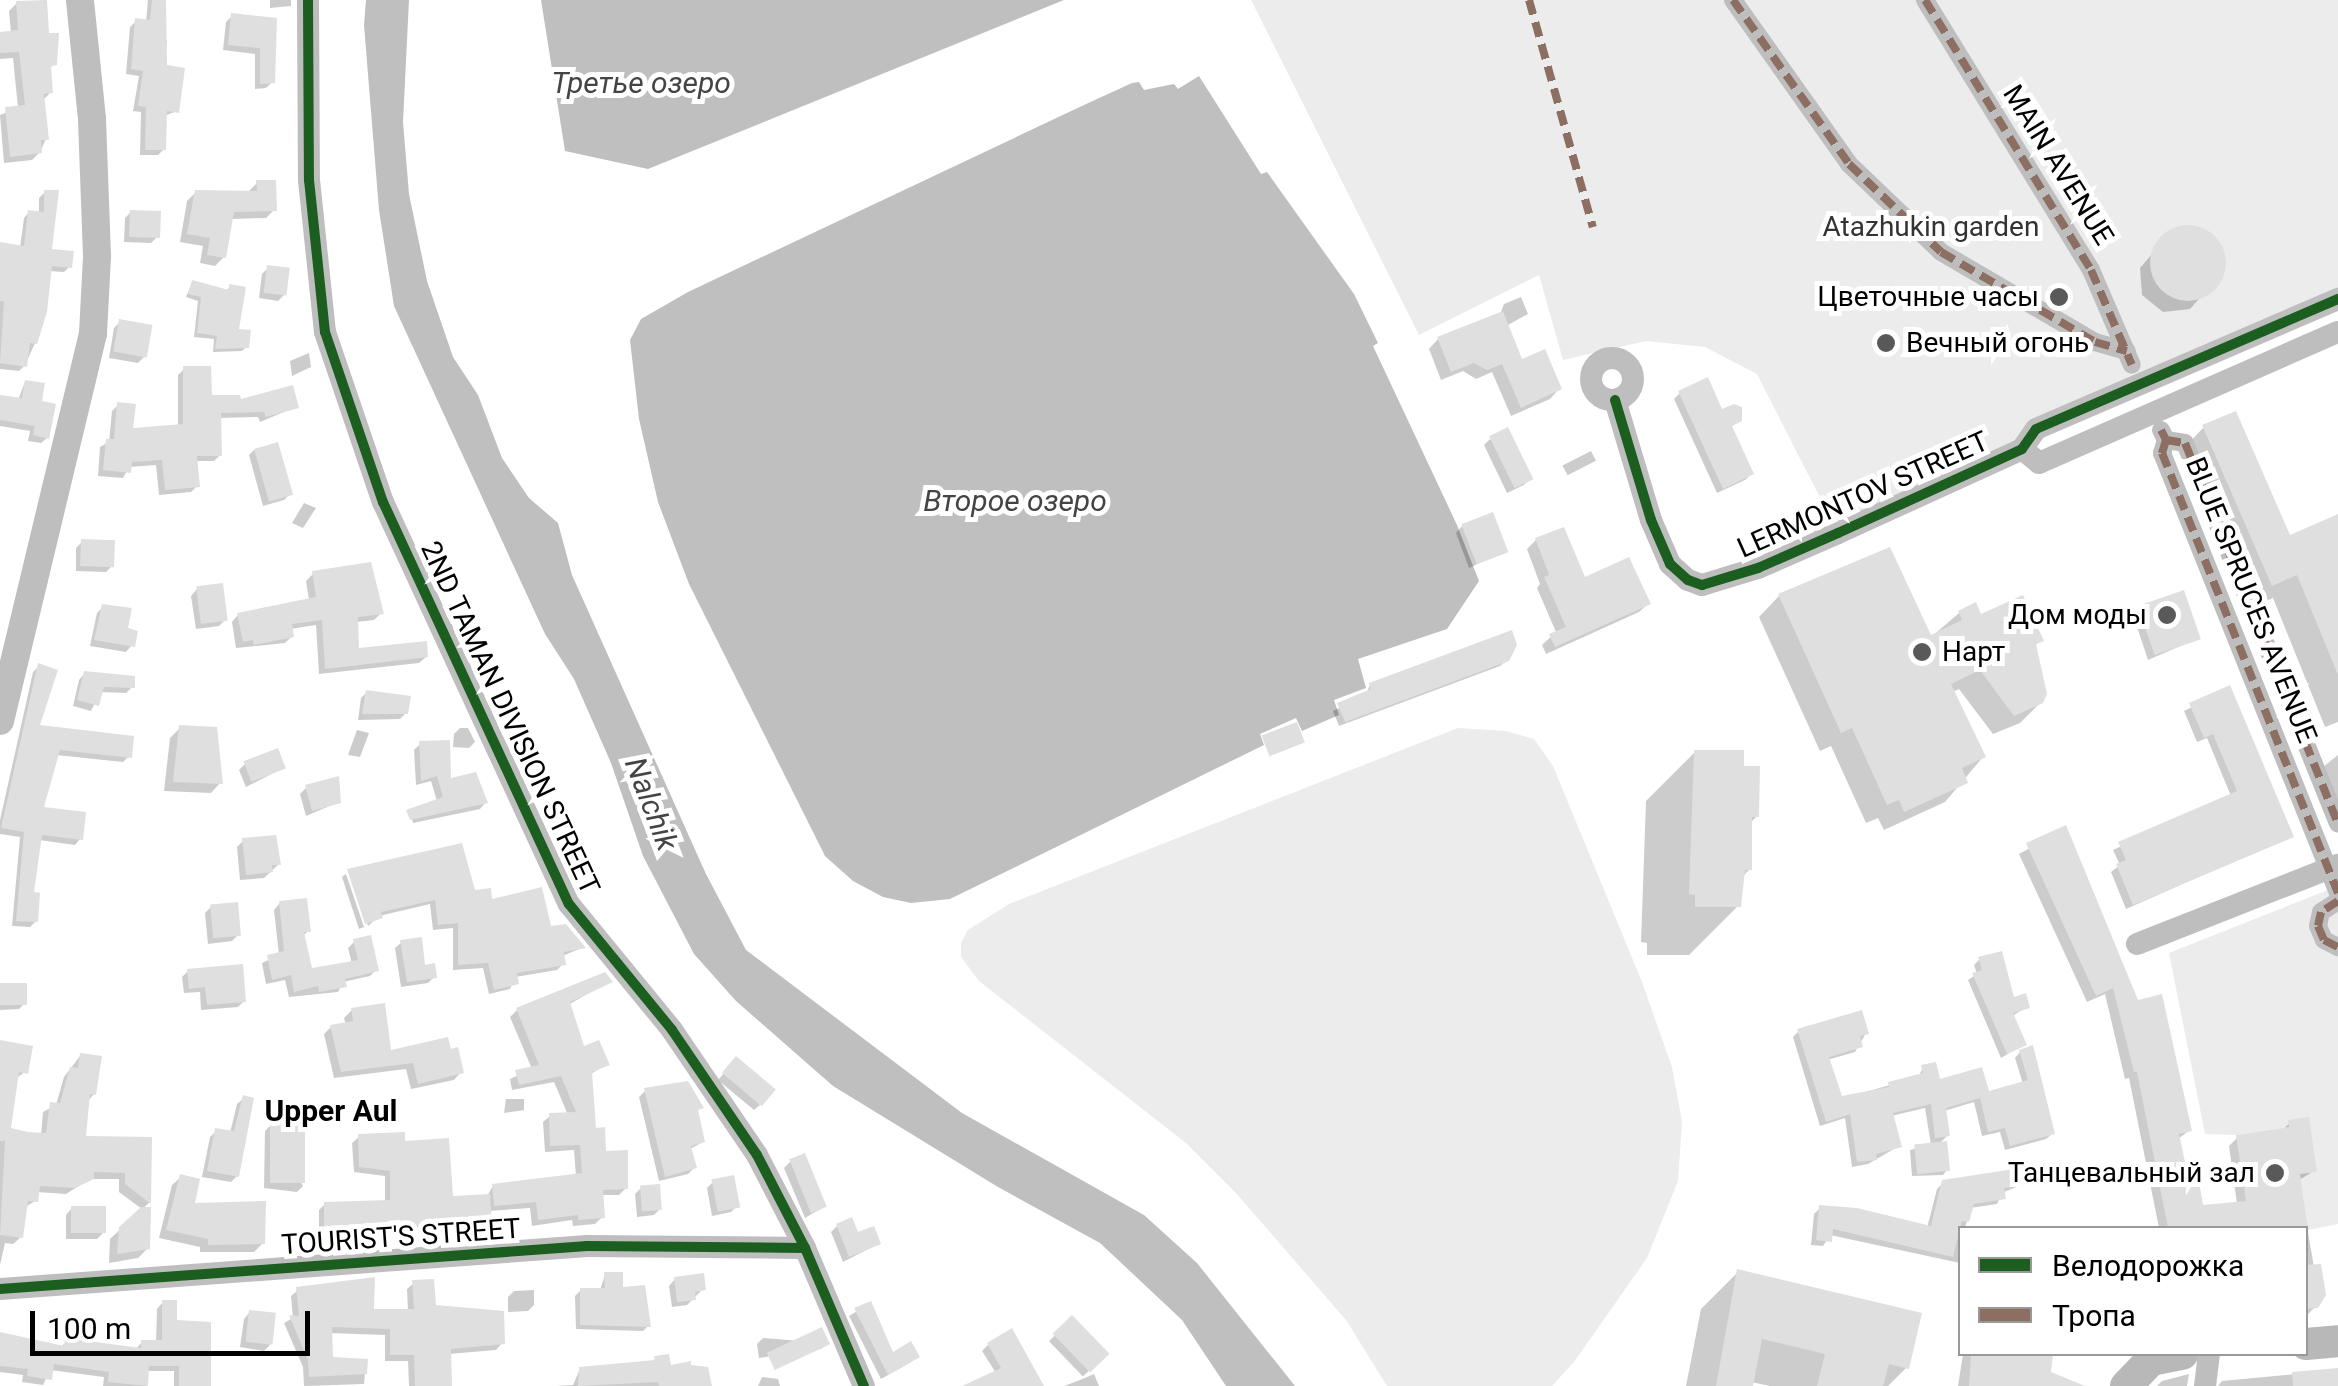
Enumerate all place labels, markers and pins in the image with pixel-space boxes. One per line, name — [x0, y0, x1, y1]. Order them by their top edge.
place label: Цветочные часы — [1817, 280, 2039, 314]
marker: Цветочные часы — [2048, 286, 2070, 308]
place label: Вечный огонь — [1906, 326, 2089, 360]
marker: Вечный огонь — [1875, 332, 1897, 354]
place label: Дом моды — [2008, 598, 2147, 632]
marker: Дом моды — [2156, 604, 2178, 626]
place label: Нарт — [1942, 635, 2005, 669]
marker: Нарт — [1911, 641, 1933, 663]
place label: Танцевальный зал — [2008, 1156, 2255, 1190]
marker: Танцевальный зал — [2264, 1162, 2286, 1184]

